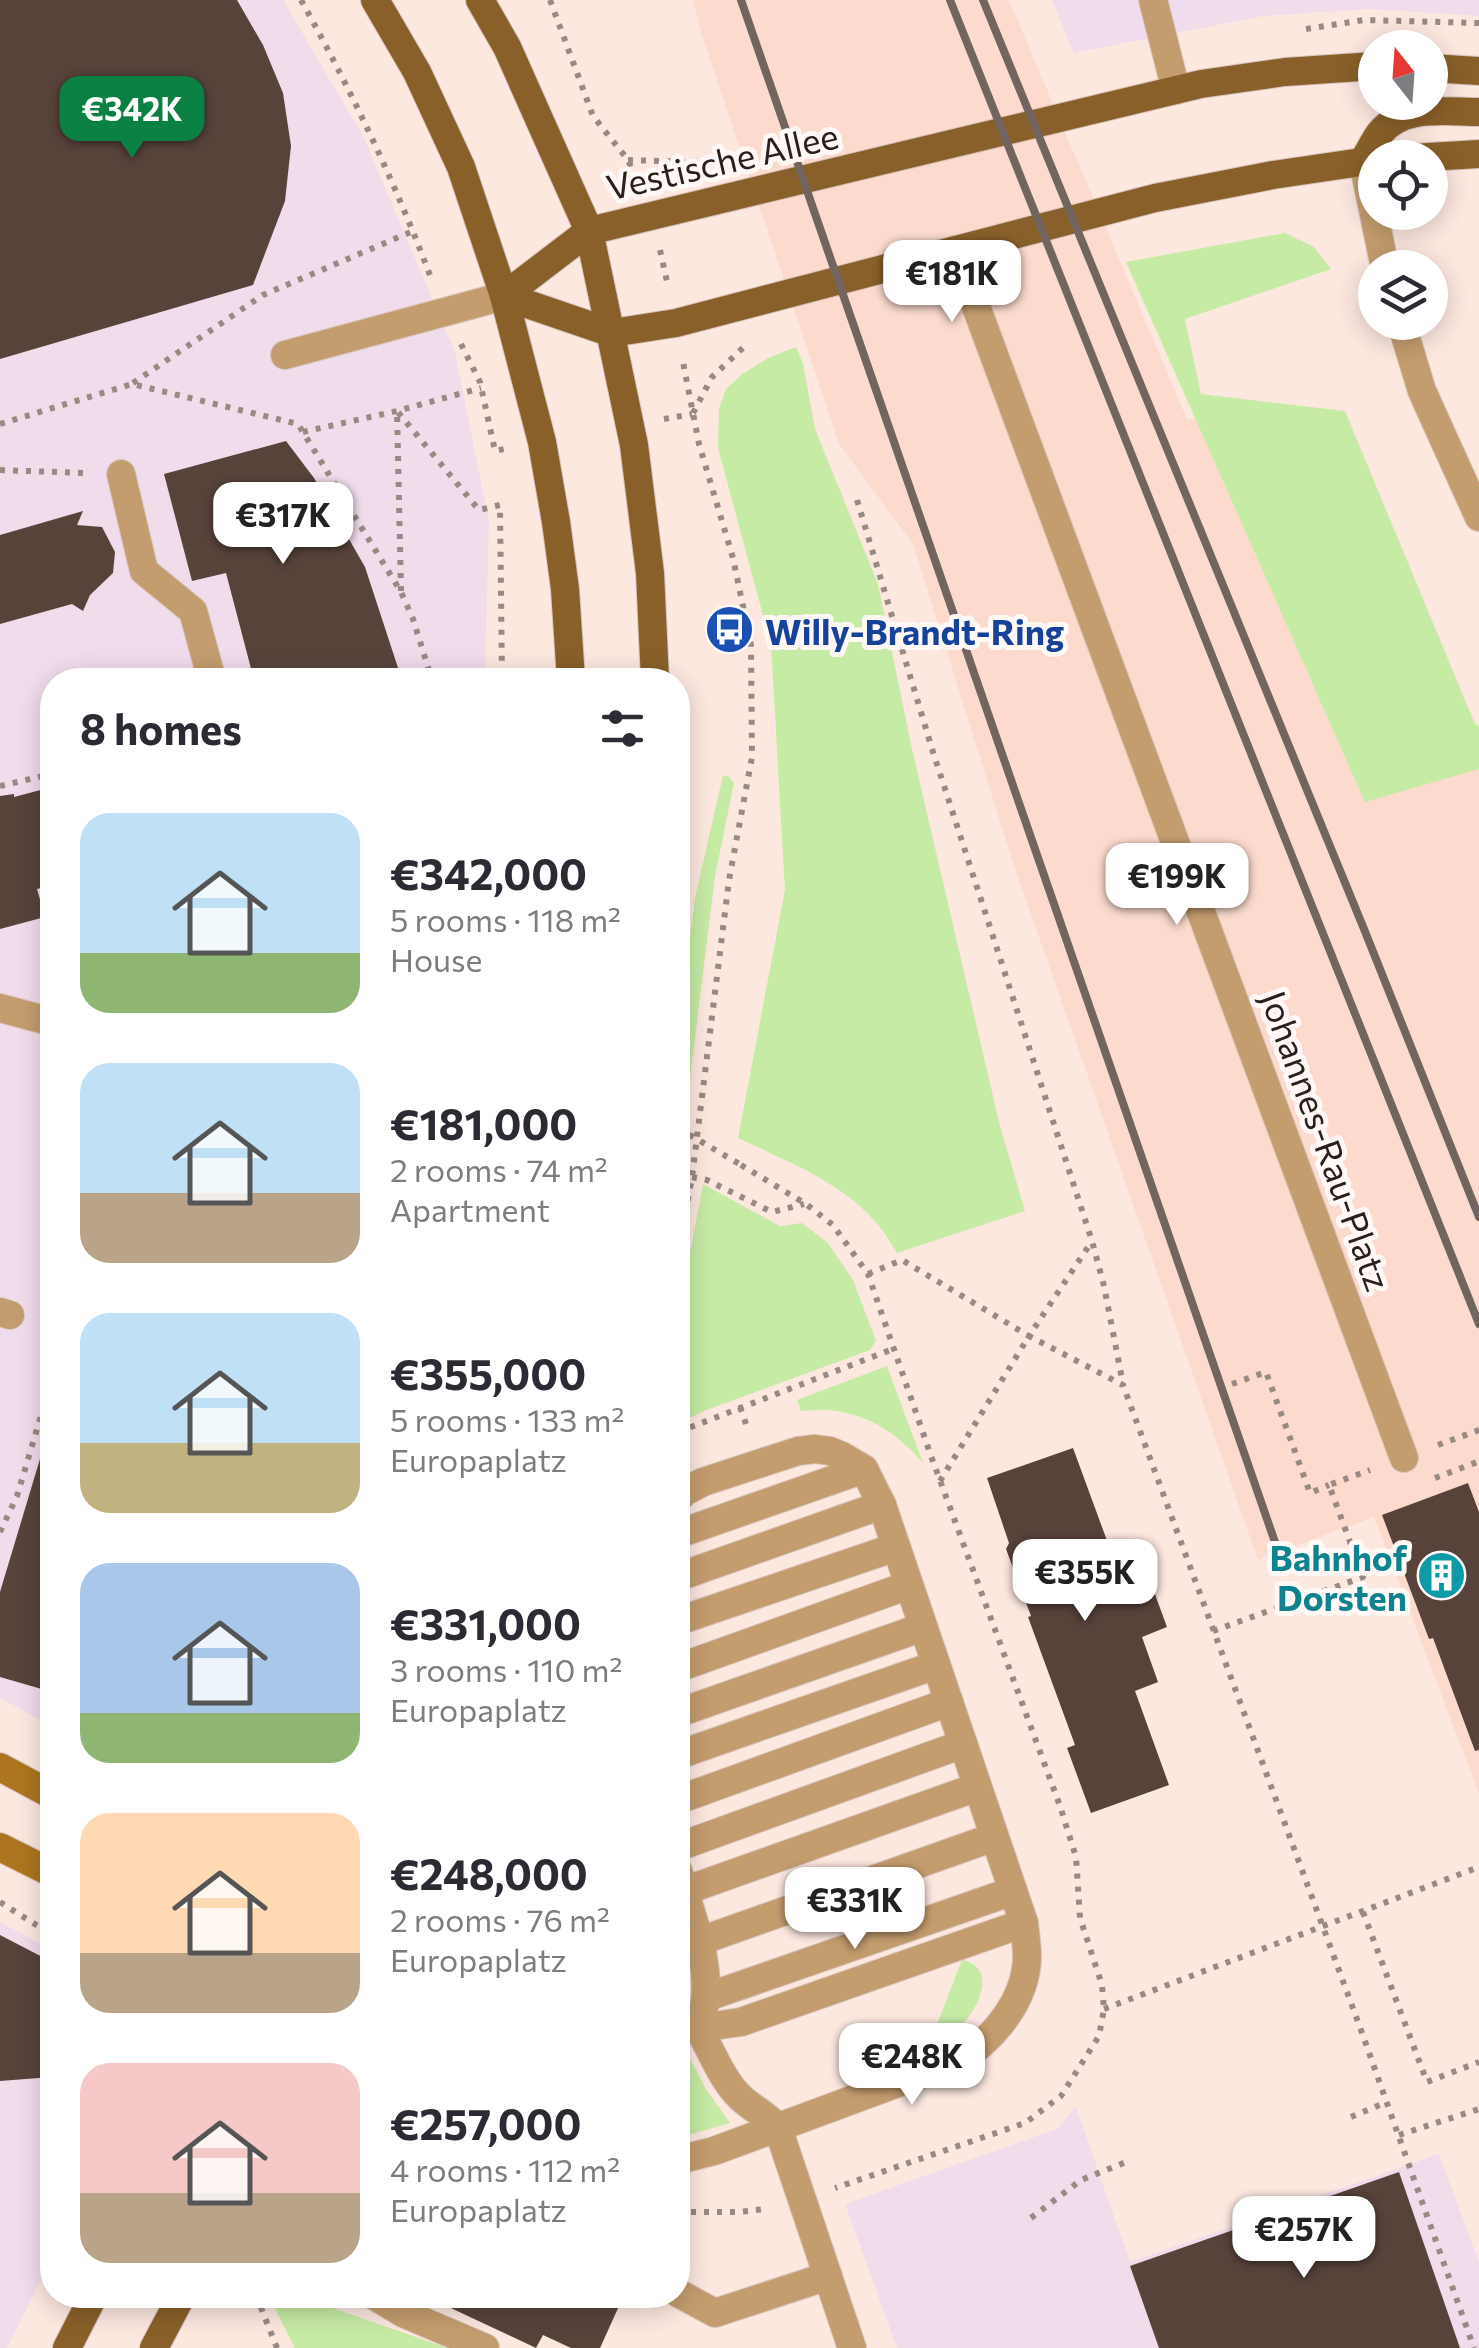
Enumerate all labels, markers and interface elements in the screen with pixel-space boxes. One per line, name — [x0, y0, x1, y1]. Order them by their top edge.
north arrow — [1358, 30, 1448, 120]
map controls — [1358, 30, 1448, 340]
pin: €342K — [62, 76, 202, 161]
text: €342K — [81, 88, 183, 128]
street label: Vestische Allee — [602, 112, 842, 208]
button: locate — [1358, 140, 1448, 230]
pin: €181K — [882, 240, 1022, 325]
button: layers — [1358, 250, 1448, 340]
text: €181K — [905, 252, 999, 292]
pin: €317K — [213, 482, 353, 567]
text: €317K — [235, 494, 331, 534]
bus stop icon: Willy-Brandt-Ring — [704, 604, 756, 656]
place label: Willy-Brandt-Ring — [765, 609, 1064, 652]
icon: filters — [595, 701, 650, 756]
text: 8 homes — [80, 702, 242, 754]
pin: €199K — [1107, 843, 1247, 928]
text: €342,000 — [390, 847, 587, 899]
icon: home — [160, 853, 280, 973]
text: €199K — [1128, 855, 1226, 895]
text: 5 rooms · 118 m² — [390, 899, 621, 939]
text: House — [390, 939, 482, 979]
street label: Johannes-Rau-Platz — [1253, 984, 1401, 1296]
text: €181,000 — [390, 1097, 577, 1149]
icon: home — [160, 1103, 280, 1223]
text: 2 rooms · 74 m² — [390, 1149, 608, 1189]
text: Apartment — [390, 1189, 550, 1229]
text: €355,000 — [390, 1347, 586, 1399]
icon: home — [160, 1353, 280, 1473]
text: 5 rooms · 133 m² — [390, 1399, 624, 1439]
text: Europaplatz — [390, 1439, 567, 1479]
place label: Bahnhof Dorsten — [1270, 1535, 1408, 1618]
pin: €355K — [1015, 1539, 1155, 1624]
building icon: Bahnhof Dorsten — [1416, 1550, 1468, 1602]
text: €355K — [1035, 1551, 1135, 1591]
text: €331,000 — [390, 1597, 581, 1649]
icon: home — [160, 1603, 280, 1723]
text: 3 rooms · 110 m² — [390, 1649, 622, 1689]
text: Europaplatz — [390, 1689, 567, 1729]
text: €248,000 — [390, 1847, 588, 1899]
icon: home — [160, 1853, 280, 1973]
pin: €331K — [785, 1867, 925, 1952]
text: €331K — [807, 1879, 903, 1919]
text: 2 rooms · 76 m² — [390, 1899, 610, 1939]
text: Europaplatz — [390, 1939, 567, 1979]
pin: €248K — [842, 2023, 982, 2108]
text: €248K — [861, 2035, 963, 2075]
text: €257,000 — [390, 2097, 581, 2149]
icon: home — [160, 2103, 280, 2223]
text: 4 rooms · 112 m² — [390, 2149, 620, 2189]
text: Europaplatz — [390, 2189, 567, 2229]
pin: €257K — [1234, 2196, 1374, 2281]
text: €257K — [1254, 2208, 1354, 2248]

